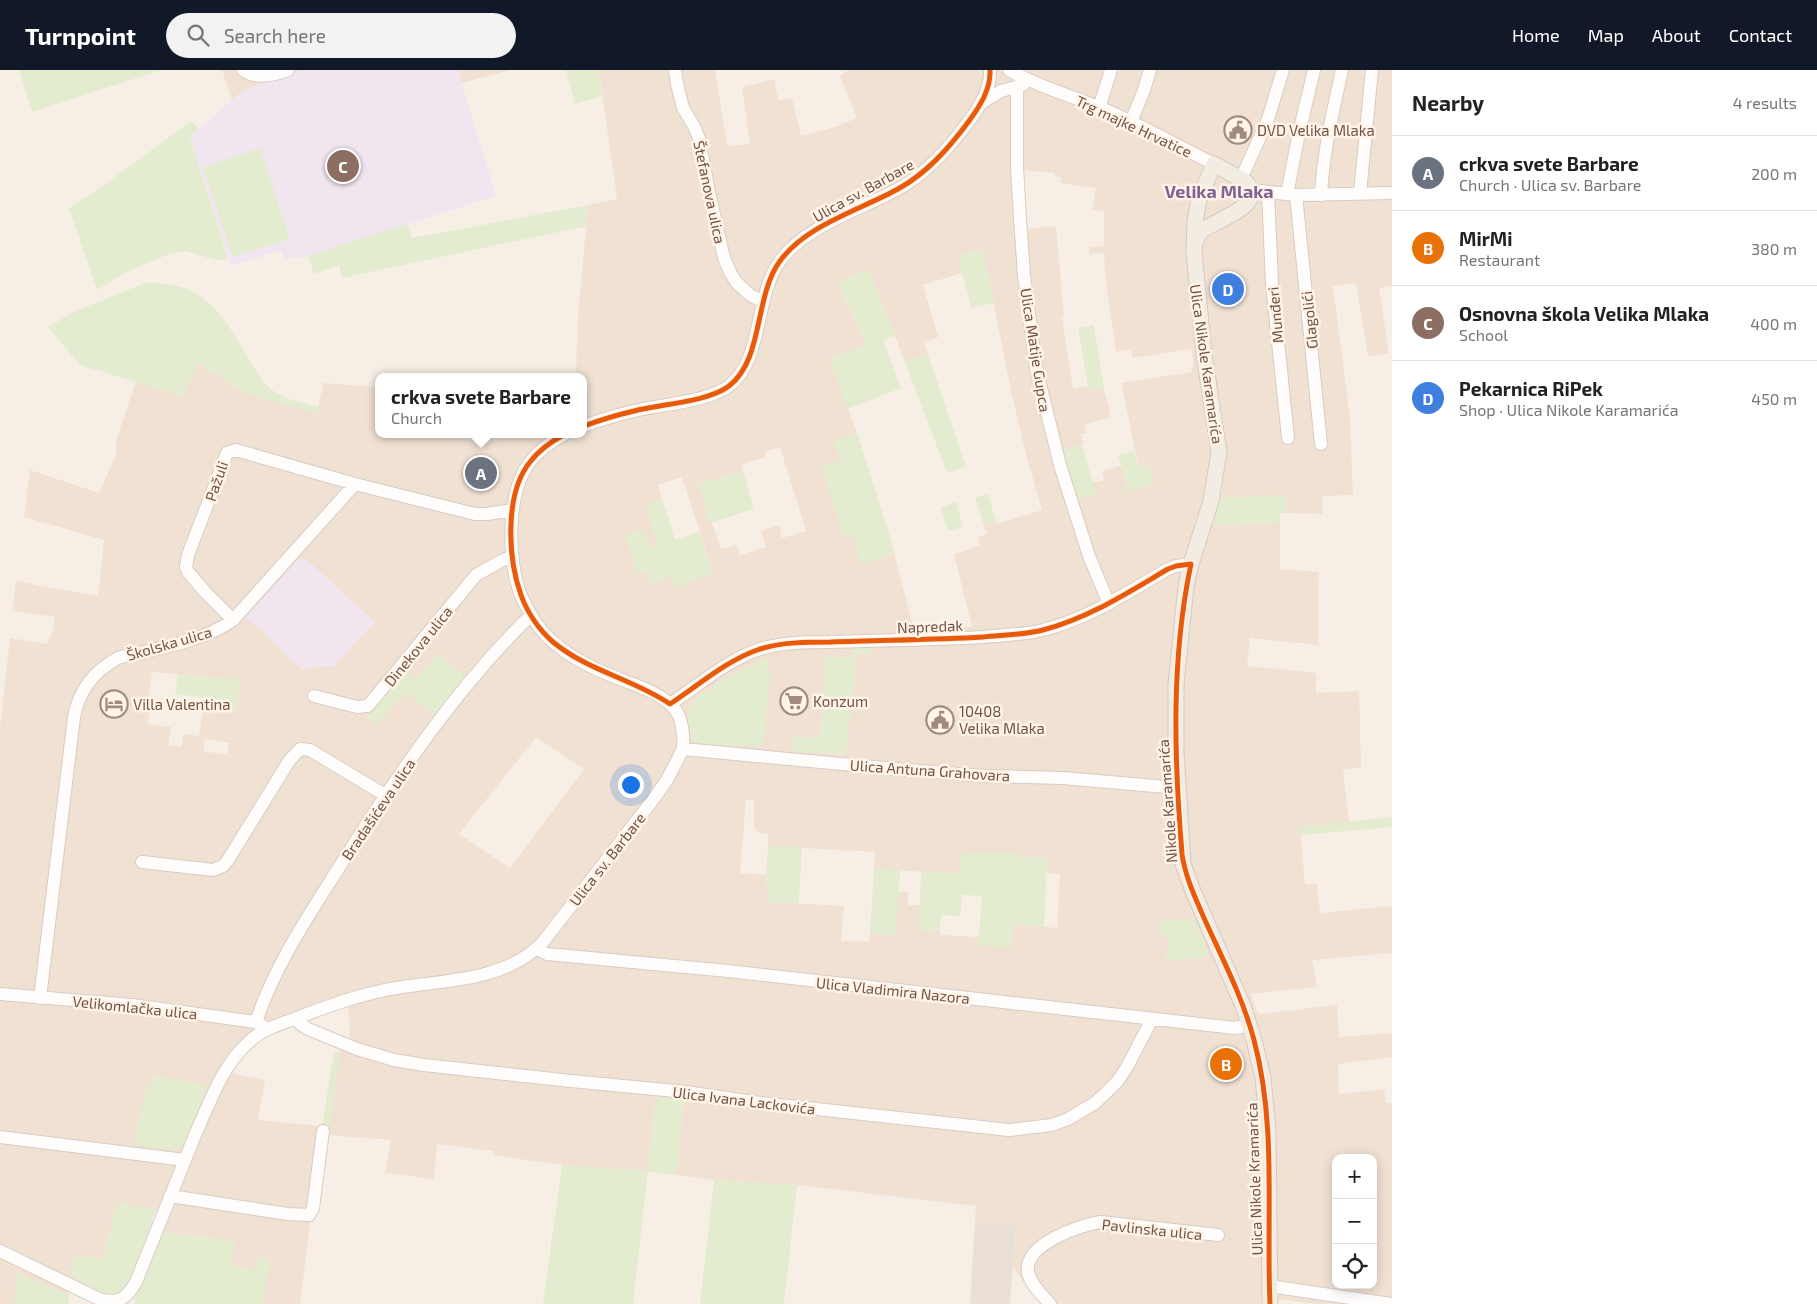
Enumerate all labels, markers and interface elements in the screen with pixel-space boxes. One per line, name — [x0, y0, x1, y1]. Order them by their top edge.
search box — [166, 13, 516, 58]
text: Turnpoint — [25, 21, 136, 50]
icon: search — [184, 21, 212, 49]
text: Search here — [224, 24, 326, 47]
text: Home — [1512, 24, 1560, 46]
text: Map — [1588, 24, 1624, 46]
text: About — [1652, 24, 1701, 46]
text: Contact — [1729, 24, 1792, 46]
text: Nearby — [1412, 90, 1484, 115]
street label: Trg majke Hrvatice — [1073, 91, 1195, 162]
text: 4 results — [1733, 93, 1797, 112]
public building icon: DVD Velika Mlaka — [1223, 115, 1253, 145]
place label: DVD Velika Mlaka — [1257, 121, 1375, 139]
street label: Štefanova ulica — [690, 139, 730, 245]
pin: C — [327, 147, 359, 185]
text: crkva svete Barbare — [1459, 152, 1639, 175]
street label: Ulica sv. Barbare — [809, 155, 917, 225]
text: A — [1423, 164, 1433, 183]
text: 200 m — [1751, 164, 1797, 183]
text: Church · Ulica sv. Barbare — [1459, 175, 1641, 194]
district label: Velika Mlaka — [1164, 180, 1274, 202]
text: MirMi — [1459, 227, 1512, 250]
text: B — [1423, 239, 1433, 258]
text: 380 m — [1751, 239, 1797, 258]
text: Restaurant — [1459, 250, 1540, 269]
pin: D — [1212, 270, 1244, 308]
street label: Ulica Nikole Karamarića — [1187, 283, 1227, 445]
street label: Munđeri — [1264, 286, 1286, 344]
street label: Ulica Matije Gupca — [1016, 287, 1055, 413]
street label: Glagolići — [1297, 290, 1321, 350]
text: Osnovna škola Velika Mlaka — [1459, 302, 1709, 325]
text: C — [1423, 314, 1433, 333]
text: 400 m — [1750, 314, 1797, 333]
text: School — [1459, 325, 1508, 344]
popup — [375, 373, 587, 438]
text: Pekarnica RiPek — [1459, 377, 1603, 400]
text: crkva svete Barbare — [391, 385, 571, 408]
text: D — [1423, 389, 1433, 408]
text: 450 m — [1751, 389, 1797, 408]
text: Shop · Ulica Nikole Karamarića — [1459, 400, 1679, 419]
text: Church — [391, 408, 442, 427]
pin: A — [465, 454, 497, 492]
street label: Pažuli — [201, 458, 231, 504]
street label: Dinekova ulica — [380, 602, 456, 690]
street label: Napredak — [897, 616, 964, 636]
street label: Školska ulica — [124, 622, 214, 664]
supermarket icon: Konzum — [779, 686, 809, 716]
hotel icon: Villa Valentina — [99, 689, 129, 719]
place label: Konzum — [813, 692, 868, 710]
place label: Villa Valentina — [133, 695, 231, 713]
place label: 10408 Velika Mlaka — [959, 702, 1045, 737]
public building icon: 10408 Velika Mlaka — [925, 705, 955, 735]
street label: Nikole Karamarića — [1154, 738, 1180, 864]
street label: Bradašićeva ulica — [337, 755, 419, 863]
street label: Ulica Antuna Grahovara — [849, 755, 1011, 785]
your location — [618, 772, 644, 798]
street label: Ulica sv. Barbare — [565, 809, 649, 909]
street label: Ulica Vladimira Nazora — [815, 973, 971, 1007]
street label: Velikomlačka ulica — [72, 991, 198, 1023]
pin: B — [1210, 1045, 1242, 1083]
street label: Ulica Ivana Lackovića — [672, 1082, 816, 1118]
street label: Ulica Nikole Kramarića — [1242, 1102, 1266, 1256]
map controls — [1332, 1154, 1377, 1289]
button: + — [1332, 1154, 1377, 1199]
button: − — [1332, 1199, 1377, 1244]
street label: Pavlinska ulica — [1101, 1215, 1203, 1243]
button: locate — [1332, 1244, 1377, 1289]

